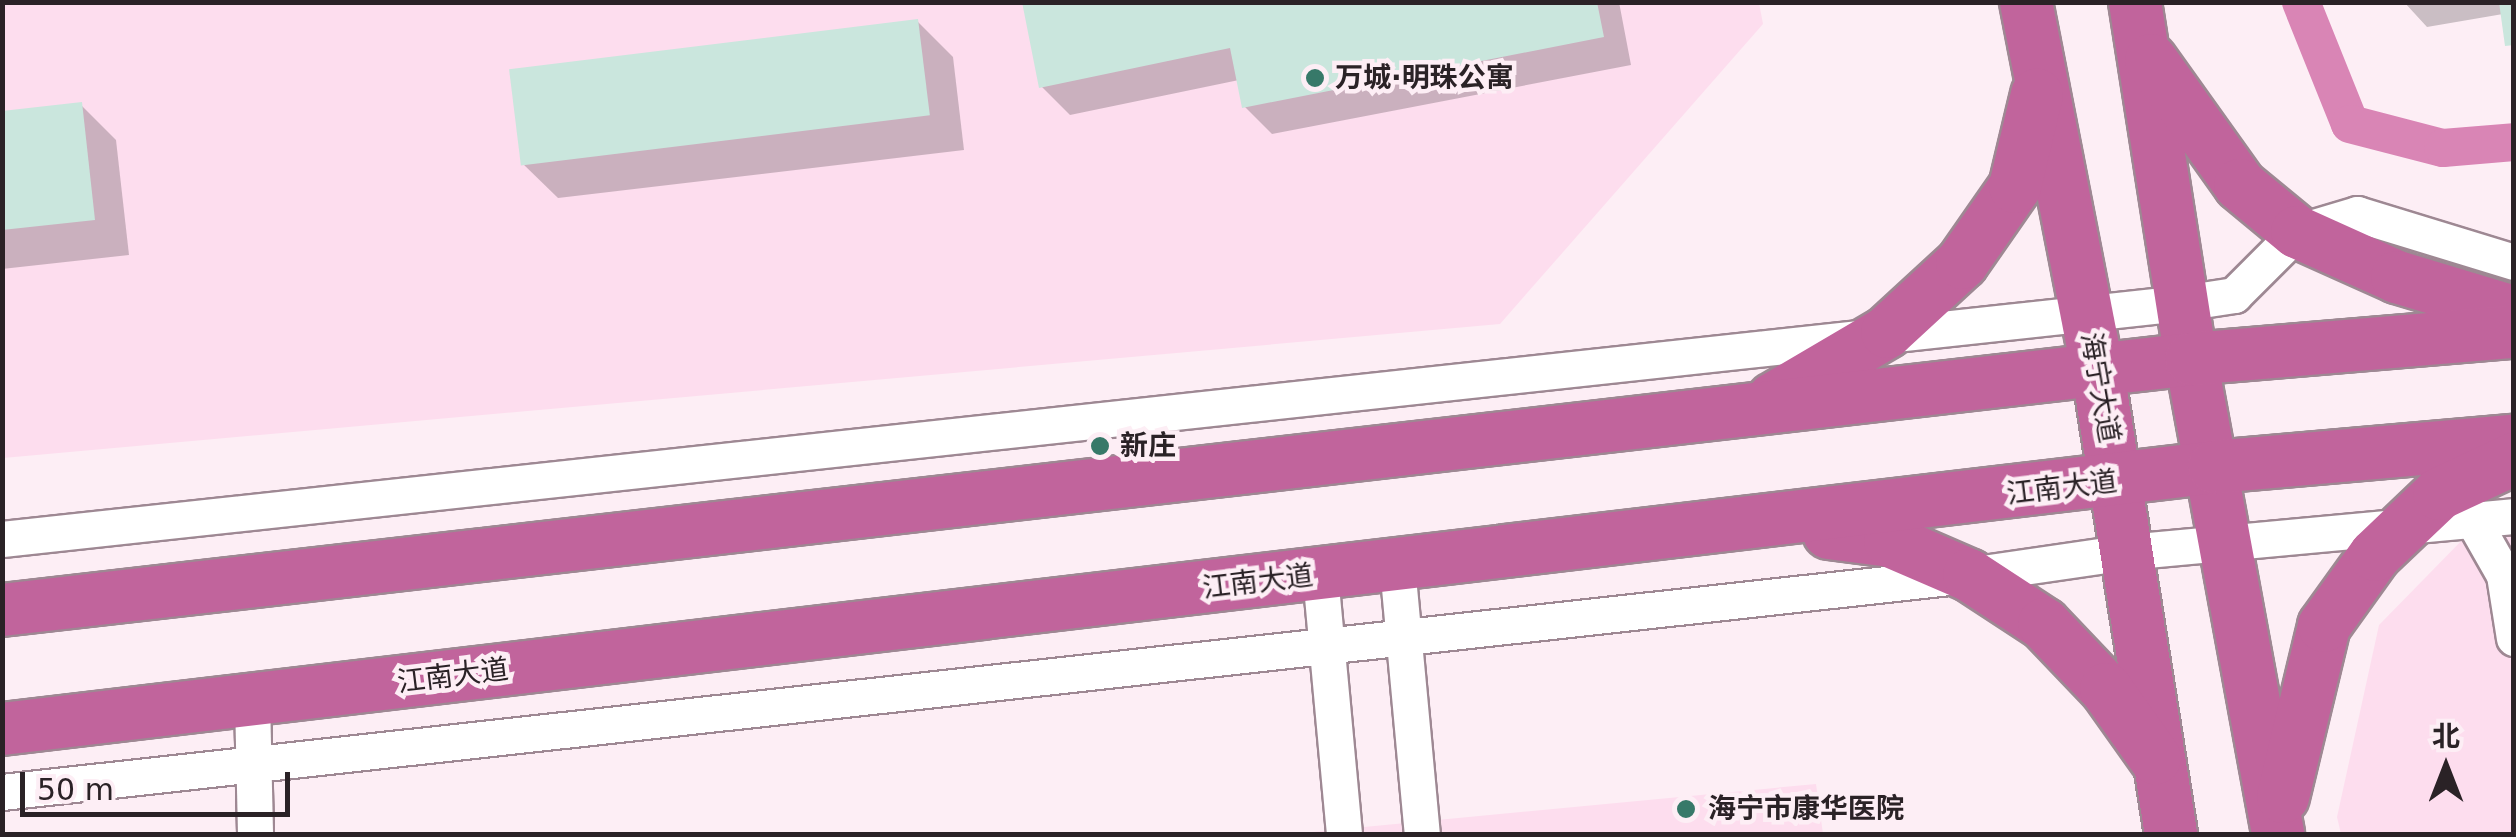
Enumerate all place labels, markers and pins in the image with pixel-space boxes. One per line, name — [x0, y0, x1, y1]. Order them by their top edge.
place label: 万城·明珠公寓 — [1335, 61, 1514, 95]
marker: 万城·明珠公寓 — [1304, 67, 1326, 89]
place label: 新庄 — [1120, 429, 1176, 463]
marker: 新庄 — [1089, 435, 1111, 457]
place label: 海宁市康华医院 — [1708, 792, 1904, 826]
marker: 海宁市康华医院 — [1673, 796, 1699, 822]

